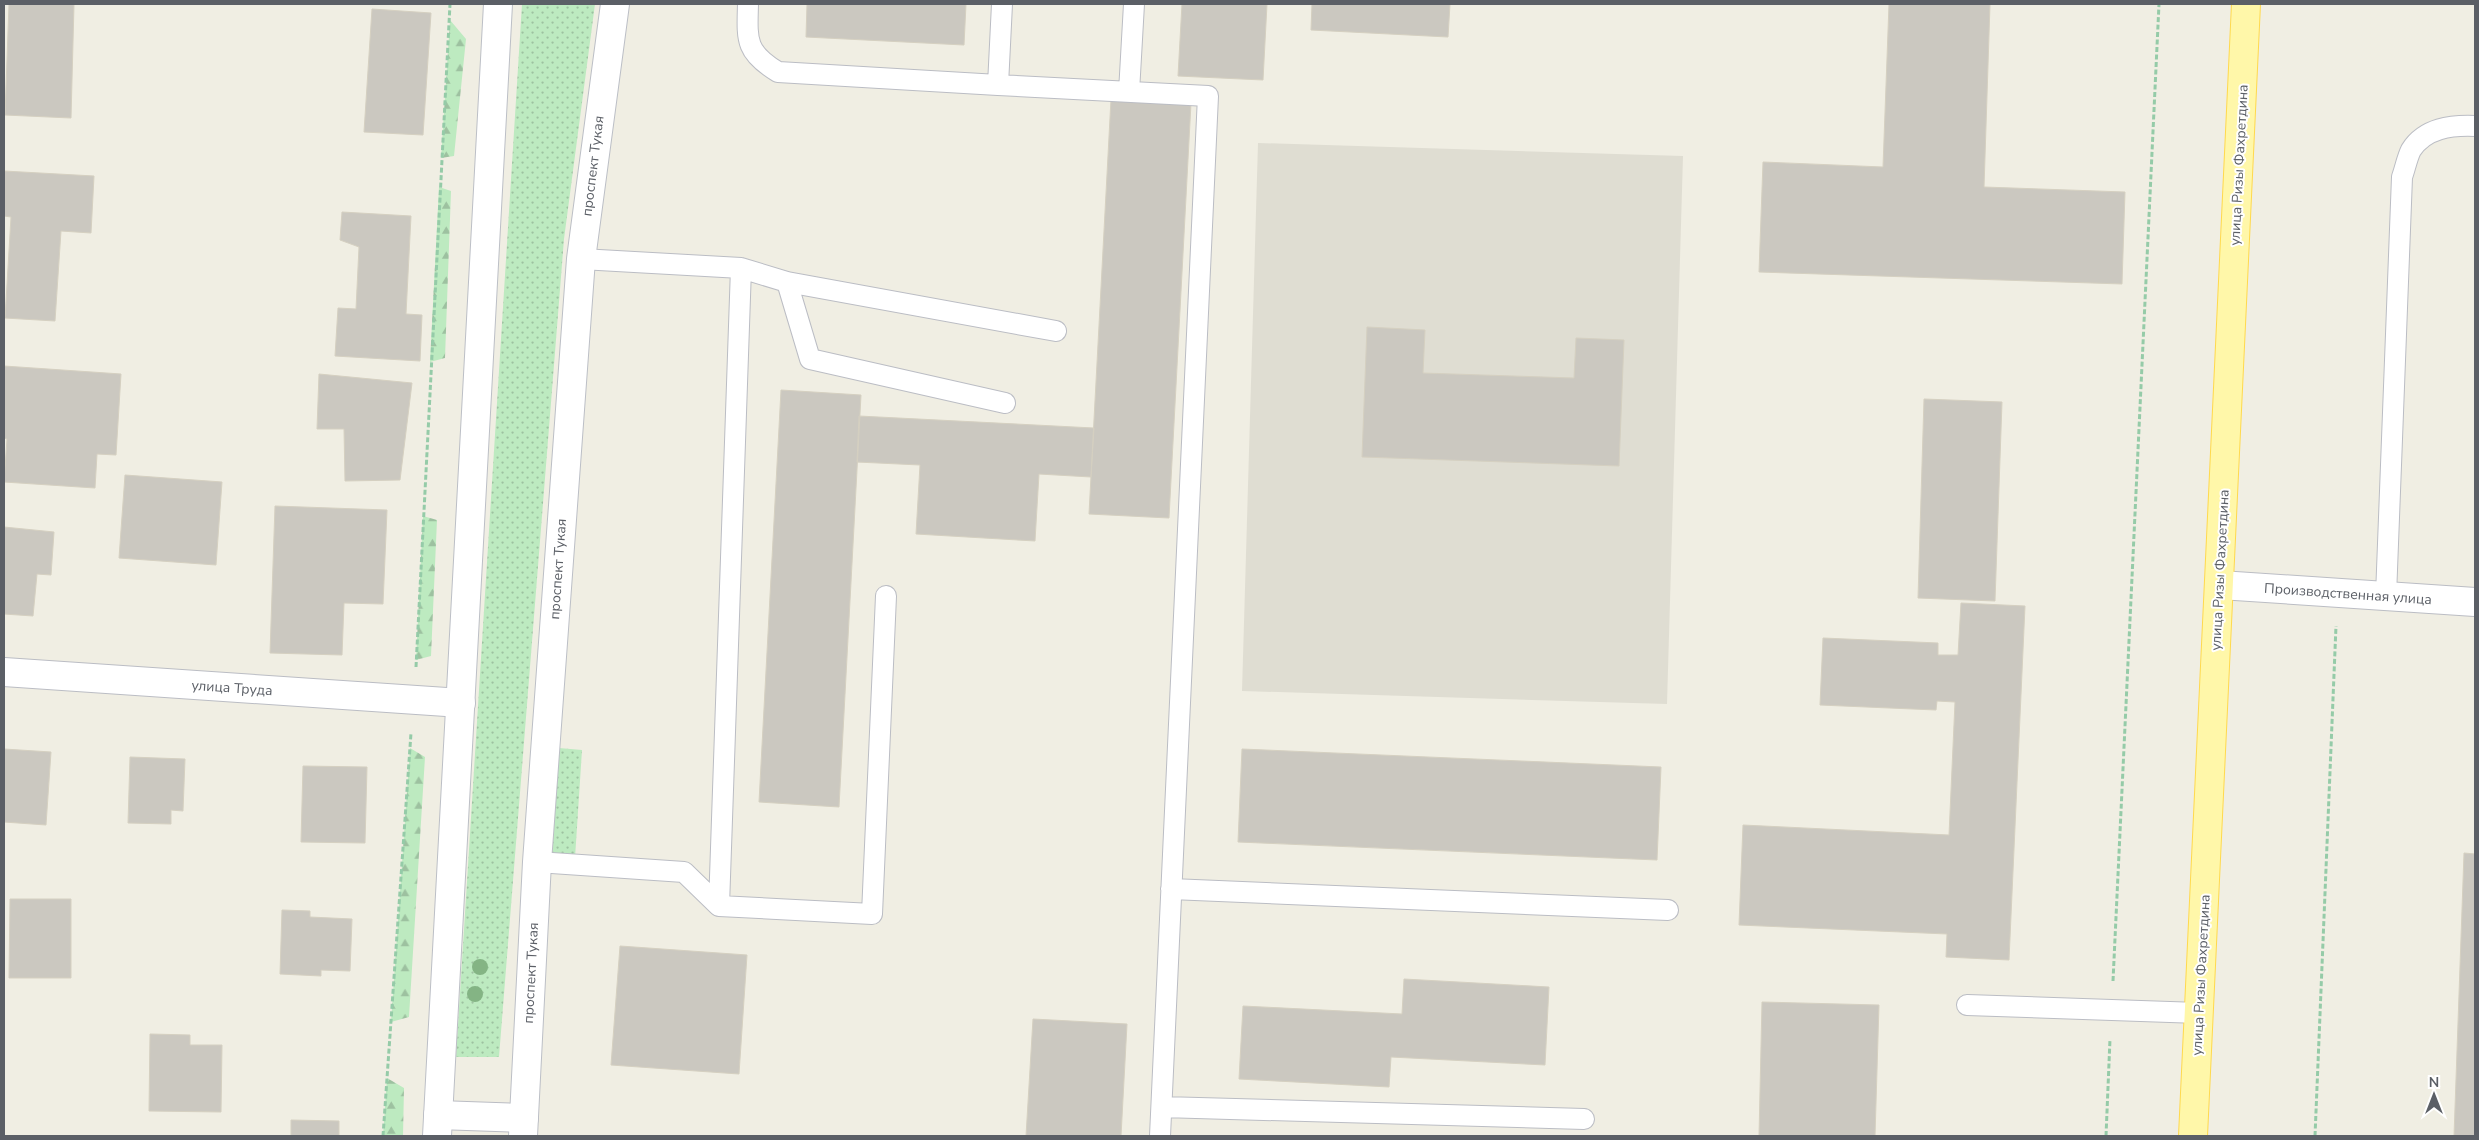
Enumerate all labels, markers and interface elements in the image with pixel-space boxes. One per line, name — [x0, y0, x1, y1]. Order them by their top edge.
street label: улица Ризы Фахретдина — [2225, 84, 2253, 246]
street label: проспект Тукая — [577, 115, 609, 217]
street label: улица Ризы Фахретдина — [2206, 489, 2234, 651]
street label: проспект Тукая — [545, 518, 571, 620]
street label: Производственная улица — [2264, 579, 2432, 609]
street label: улица Труда — [191, 676, 273, 700]
street label: улица Ризы Фахретдина — [2187, 894, 2215, 1056]
street label: проспект Тукая — [519, 922, 543, 1024]
north arrow — [2409, 1070, 2459, 1120]
text: N — [2429, 1073, 2439, 1092]

